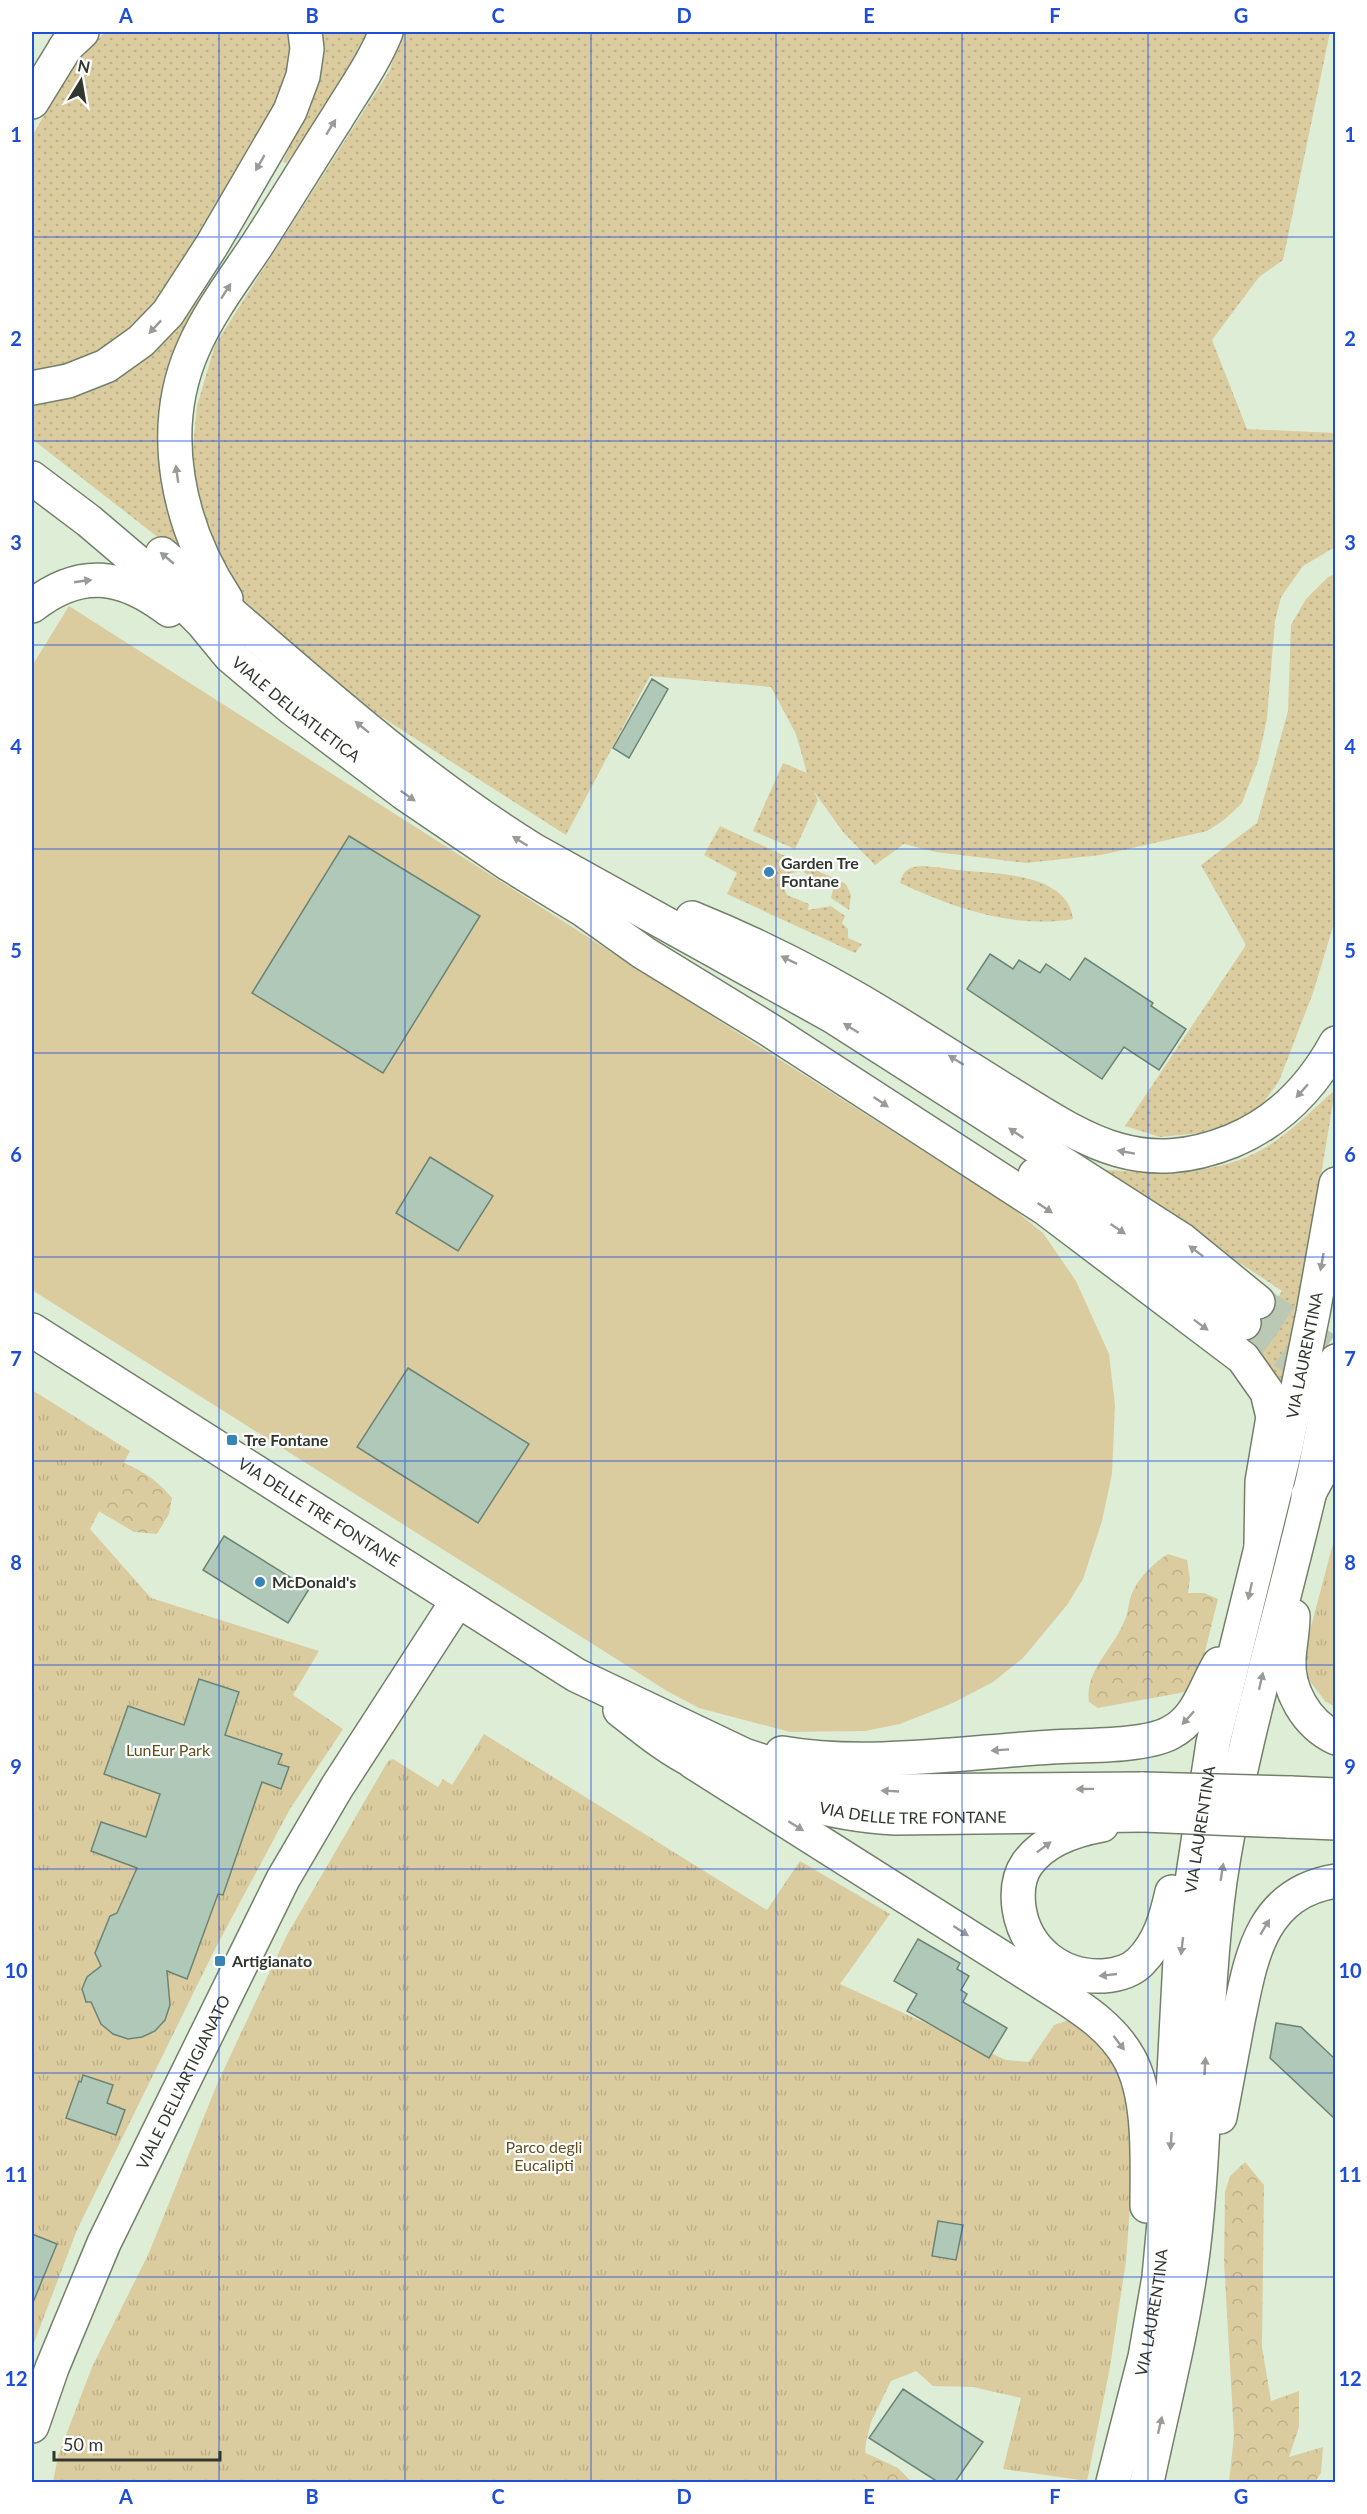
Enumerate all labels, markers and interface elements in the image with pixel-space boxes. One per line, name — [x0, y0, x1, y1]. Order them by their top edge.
text: A — [118, 3, 133, 27]
text: B — [305, 3, 319, 27]
text: C — [491, 3, 505, 27]
text: D — [676, 3, 692, 27]
text: E — [863, 3, 875, 27]
text: F — [1049, 3, 1061, 27]
text: G — [1234, 3, 1248, 27]
north arrow — [51, 51, 111, 111]
text: N — [76, 55, 92, 76]
one-way arrow — [326, 119, 337, 135]
text: 1 — [10, 122, 22, 146]
text: 1 — [1344, 122, 1356, 146]
one-way arrow — [255, 155, 265, 172]
one-way arrow — [221, 283, 232, 299]
one-way arrow — [148, 320, 162, 335]
text: 2 — [10, 326, 22, 350]
text: 2 — [1344, 326, 1356, 350]
one-way arrow — [172, 465, 181, 484]
text: 3 — [10, 530, 22, 554]
text: 3 — [1344, 530, 1356, 554]
one-way arrow — [159, 552, 175, 565]
one-way arrow — [74, 577, 93, 586]
street label: VIALE DELL'ATLETICA — [229, 652, 364, 766]
one-way arrow — [355, 721, 370, 734]
text: 4 — [10, 734, 22, 758]
text: 4 — [1344, 734, 1356, 758]
one-way arrow — [399, 790, 415, 802]
one-way arrow — [512, 836, 528, 847]
place label: Garden Tre Fontane — [781, 853, 859, 890]
marker: Garden Tre Fontane — [762, 865, 776, 879]
text: 5 — [10, 938, 22, 962]
text: 5 — [1344, 938, 1356, 962]
one-way arrow — [780, 956, 797, 965]
one-way arrow — [843, 1023, 859, 1034]
one-way arrow — [948, 1055, 964, 1066]
one-way arrow — [1296, 1083, 1309, 1098]
one-way arrow — [873, 1096, 889, 1107]
one-way arrow — [1008, 1128, 1024, 1139]
text: 6 — [10, 1142, 22, 1166]
text: 6 — [1344, 1142, 1356, 1166]
one-way arrow — [1117, 1148, 1136, 1157]
one-way arrow — [1037, 1202, 1053, 1213]
one-way arrow — [1109, 1223, 1126, 1234]
one-way arrow — [1189, 1246, 1204, 1258]
one-way arrow — [1317, 1253, 1326, 1272]
street label: VIA LAURENTINA — [1282, 1290, 1326, 1420]
one-way arrow — [1192, 1319, 1208, 1331]
text: 7 — [10, 1346, 22, 1370]
text: 7 — [1344, 1346, 1356, 1370]
place label: Tre Fontane — [244, 1430, 329, 1449]
marker: Tre Fontane — [225, 1433, 239, 1447]
street label: VIA DELLE TRE FONTANE — [235, 1453, 404, 1570]
text: 8 — [10, 1550, 22, 1574]
text: 8 — [1344, 1550, 1356, 1574]
place label: McDonald's — [272, 1572, 356, 1591]
marker: McDonald's — [253, 1575, 267, 1589]
one-way arrow — [1245, 1581, 1255, 1600]
one-way arrow — [1256, 1672, 1266, 1690]
one-way arrow — [1182, 1710, 1195, 1725]
park label: LunEur Park — [126, 1740, 211, 1759]
one-way arrow — [991, 1745, 1010, 1755]
text: 9 — [10, 1754, 22, 1778]
text: 9 — [1344, 1754, 1356, 1778]
street label: VIA LAURENTINA — [1180, 1764, 1218, 1895]
one-way arrow — [1075, 1784, 1094, 1794]
one-way arrow — [880, 1787, 899, 1796]
street label: VIA DELLE TRE FONTANE — [817, 1797, 1007, 1827]
one-way arrow — [788, 1821, 804, 1832]
one-way arrow — [1037, 1842, 1052, 1854]
one-way arrow — [1218, 1862, 1227, 1881]
one-way arrow — [1260, 1919, 1271, 1935]
one-way arrow — [952, 1925, 969, 1936]
one-way arrow — [1177, 1936, 1187, 1955]
place label: Artigianato — [231, 1951, 312, 1970]
marker: Artigianato — [213, 1954, 227, 1968]
text: 10 — [4, 1958, 28, 1982]
text: 10 — [1338, 1958, 1362, 1982]
one-way arrow — [1099, 1970, 1118, 1980]
street label: VIALE DELL'ARTIGIANATO — [132, 1992, 234, 2172]
one-way arrow — [1112, 2036, 1124, 2051]
one-way arrow — [1201, 2057, 1210, 2076]
one-way arrow — [1166, 2131, 1175, 2150]
park label: Parco degli Eucalipti — [506, 2137, 582, 2174]
text: 11 — [4, 2162, 28, 2186]
text: 11 — [1338, 2162, 1362, 2186]
street label: VIA LAURENTINA — [1130, 2248, 1171, 2378]
text: 12 — [4, 2366, 28, 2390]
text: 12 — [1338, 2366, 1362, 2390]
one-way arrow — [1155, 2416, 1165, 2435]
scale bar — [54, 2424, 220, 2462]
text: 50 m — [63, 2433, 103, 2455]
text: A — [118, 2484, 133, 2508]
text: B — [305, 2484, 319, 2508]
text: C — [491, 2484, 505, 2508]
text: D — [676, 2484, 692, 2508]
text: E — [863, 2484, 875, 2508]
text: F — [1049, 2484, 1061, 2508]
text: G — [1234, 2484, 1248, 2508]

